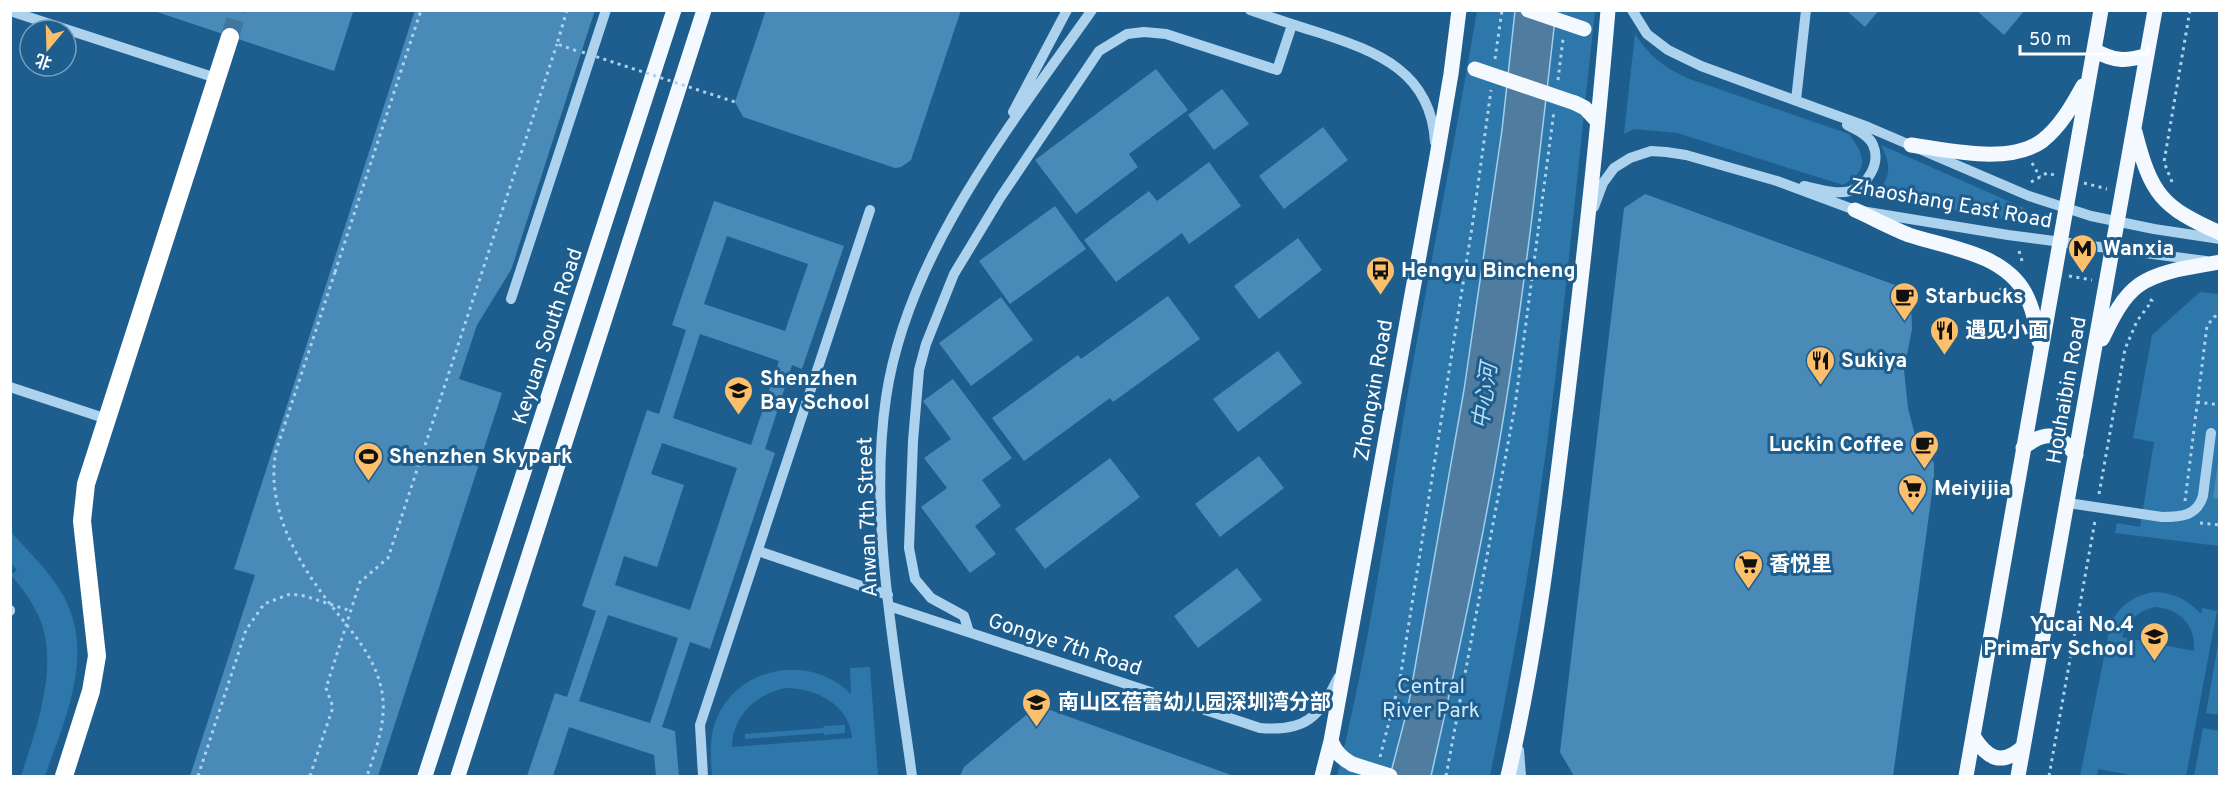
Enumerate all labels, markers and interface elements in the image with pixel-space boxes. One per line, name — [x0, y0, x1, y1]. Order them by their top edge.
north arrow — [18, 18, 78, 78]
scale bar — [2020, 18, 2148, 56]
text: 50 m — [2029, 29, 2071, 52]
text: 北 — [33, 48, 55, 72]
street label: Zhaoshang East Road — [1847, 173, 2054, 236]
metro station icon: Wanxia — [2066, 232, 2098, 274]
place label: Wanxia — [2103, 236, 2174, 263]
street label: Keyuan South Road — [507, 245, 590, 428]
bus stop icon: Hengyu Bincheng — [1364, 254, 1396, 296]
place label: Hengyu Bincheng — [1401, 258, 1576, 285]
cafe icon: Starbucks — [1888, 280, 1920, 322]
place label: Starbucks — [1925, 284, 2024, 311]
restaurant icon: 遇见小面 — [1928, 314, 1960, 356]
street label: Houhaibin Road — [2041, 314, 2094, 466]
street label: Zhongxin Road — [1349, 317, 1400, 463]
place label: 遇见小面 — [1965, 318, 2049, 345]
restaurant icon: Sukiya — [1804, 344, 1836, 386]
place label: Sukiya — [1841, 348, 1907, 375]
water label: 中心河 — [1469, 358, 1505, 431]
place label: Shenzhen Bay School — [760, 366, 870, 417]
school or university icon: Shenzhen Bay School — [723, 374, 755, 416]
cafe icon: Luckin Coffee — [1909, 428, 1941, 470]
place label: Luckin Coffee — [1769, 432, 1904, 459]
street label: Anwan 7th Street — [852, 436, 885, 598]
sports icon: Shenzhen Skypark — [352, 440, 384, 482]
place label: Shenzhen Skypark — [389, 444, 573, 471]
supermarket icon: Meiyijia — [1897, 472, 1929, 514]
place label: Meiyijia — [1934, 476, 2011, 503]
supermarket icon: 香悦里 — [1732, 548, 1764, 590]
place label: 香悦里 — [1769, 552, 1832, 579]
street label: Gongye 7th Road — [984, 608, 1145, 683]
place label: Yucai No.4 Primary School — [1983, 612, 2134, 663]
school or university icon: Yucai No.4 Primary School — [2139, 620, 2171, 662]
park label: Central River Park — [1382, 674, 1480, 725]
school or university icon: 南山区蓓蕾幼儿园深圳湾分部 — [1021, 686, 1053, 728]
place label: 南山区蓓蕾幼儿园深圳湾分部 — [1058, 690, 1331, 717]

